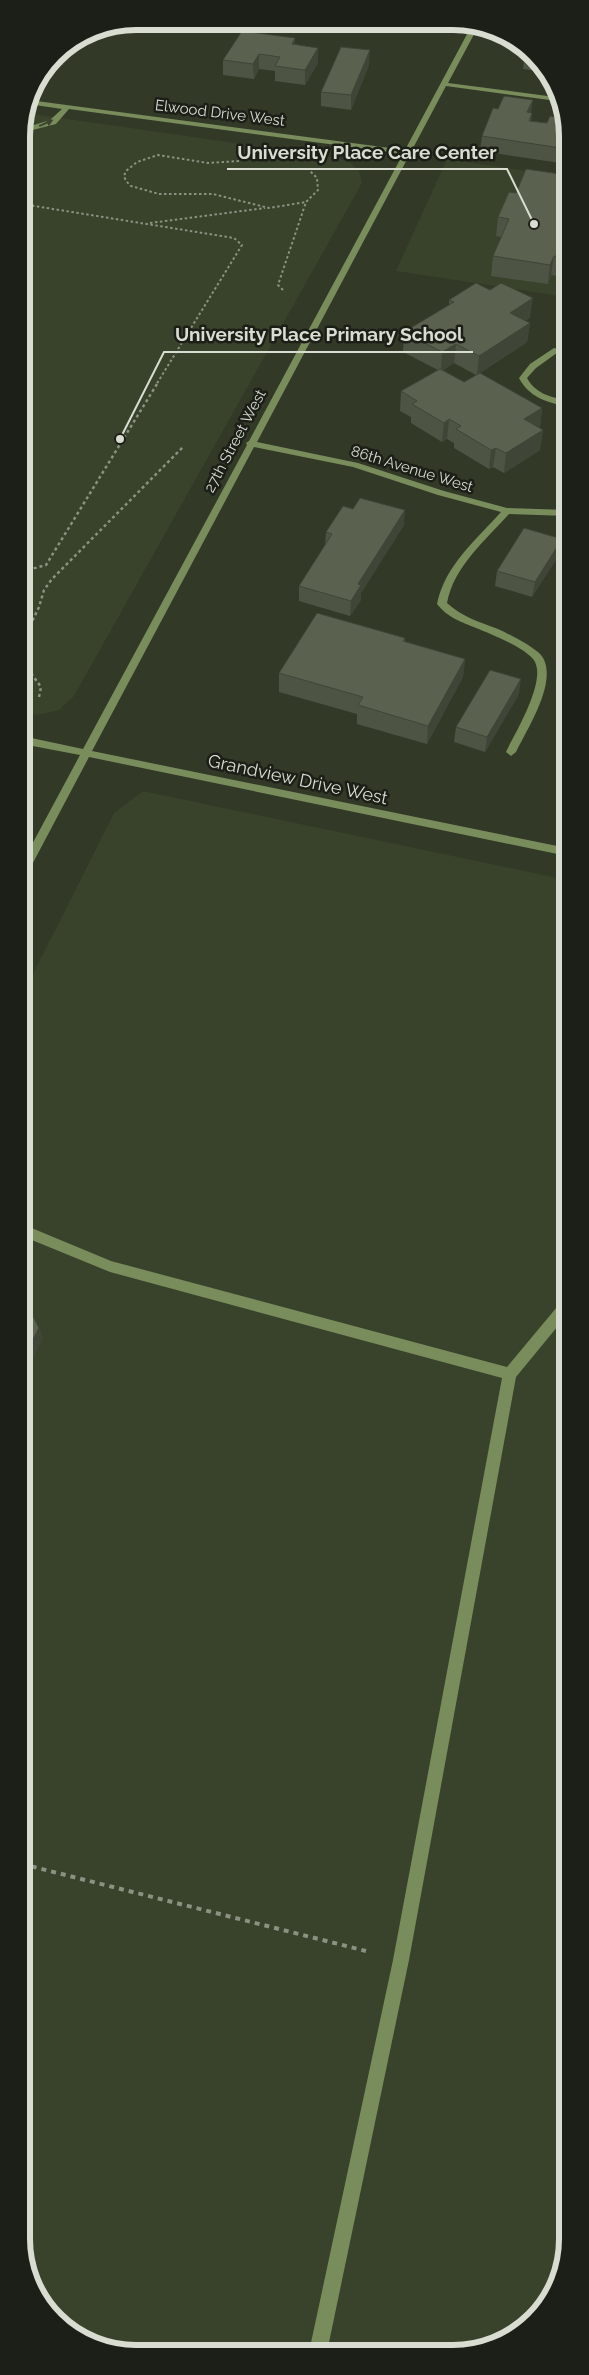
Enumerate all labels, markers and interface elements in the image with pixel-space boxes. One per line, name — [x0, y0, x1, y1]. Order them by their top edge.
street label: Elwood Drive West — [154, 96, 286, 130]
one-way arrow — [39, 119, 53, 127]
callout: University Place Care Center — [227, 135, 507, 169]
text: University Place Care Center — [237, 141, 497, 163]
callout: University Place Primary School — [164, 318, 473, 352]
text: University Place Primary School — [175, 323, 464, 345]
street label: 27th Street West — [200, 386, 270, 496]
street label: 86th Avenue West — [349, 442, 475, 496]
street label: Grandview Drive West — [206, 750, 390, 808]

